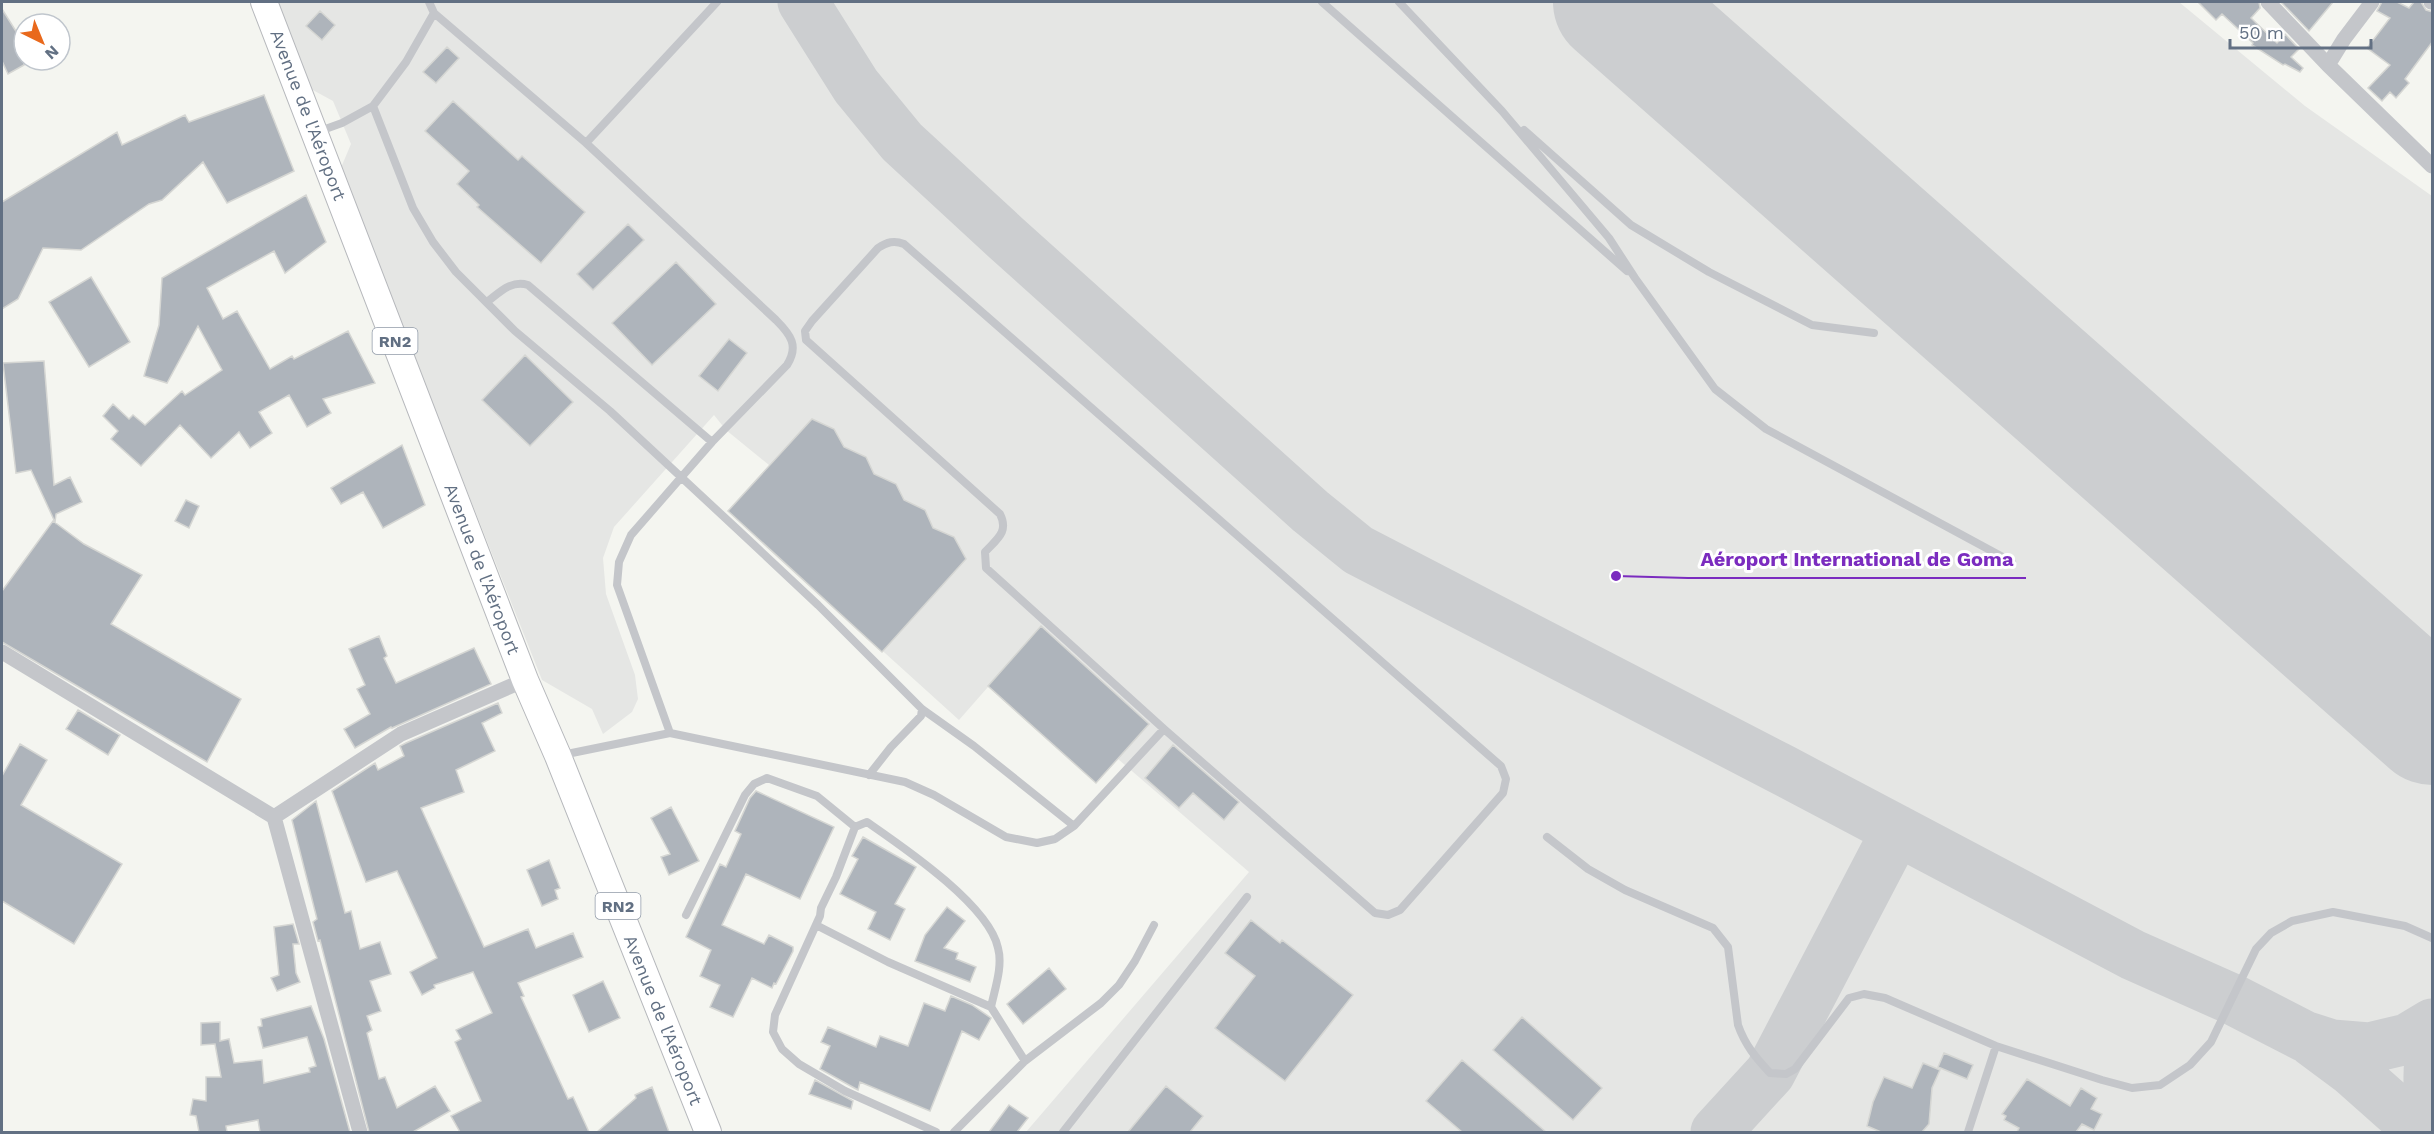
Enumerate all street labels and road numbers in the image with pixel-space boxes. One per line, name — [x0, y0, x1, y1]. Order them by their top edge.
street label: Avenue de l'Aéroport — [266, 26, 351, 204]
road number: RN2 — [372, 328, 418, 354]
street label: Avenue de l'Aéroport — [440, 480, 525, 658]
road number: RN2 — [596, 893, 640, 919]
street label: Avenue de l'Aéroport — [620, 932, 707, 1108]

